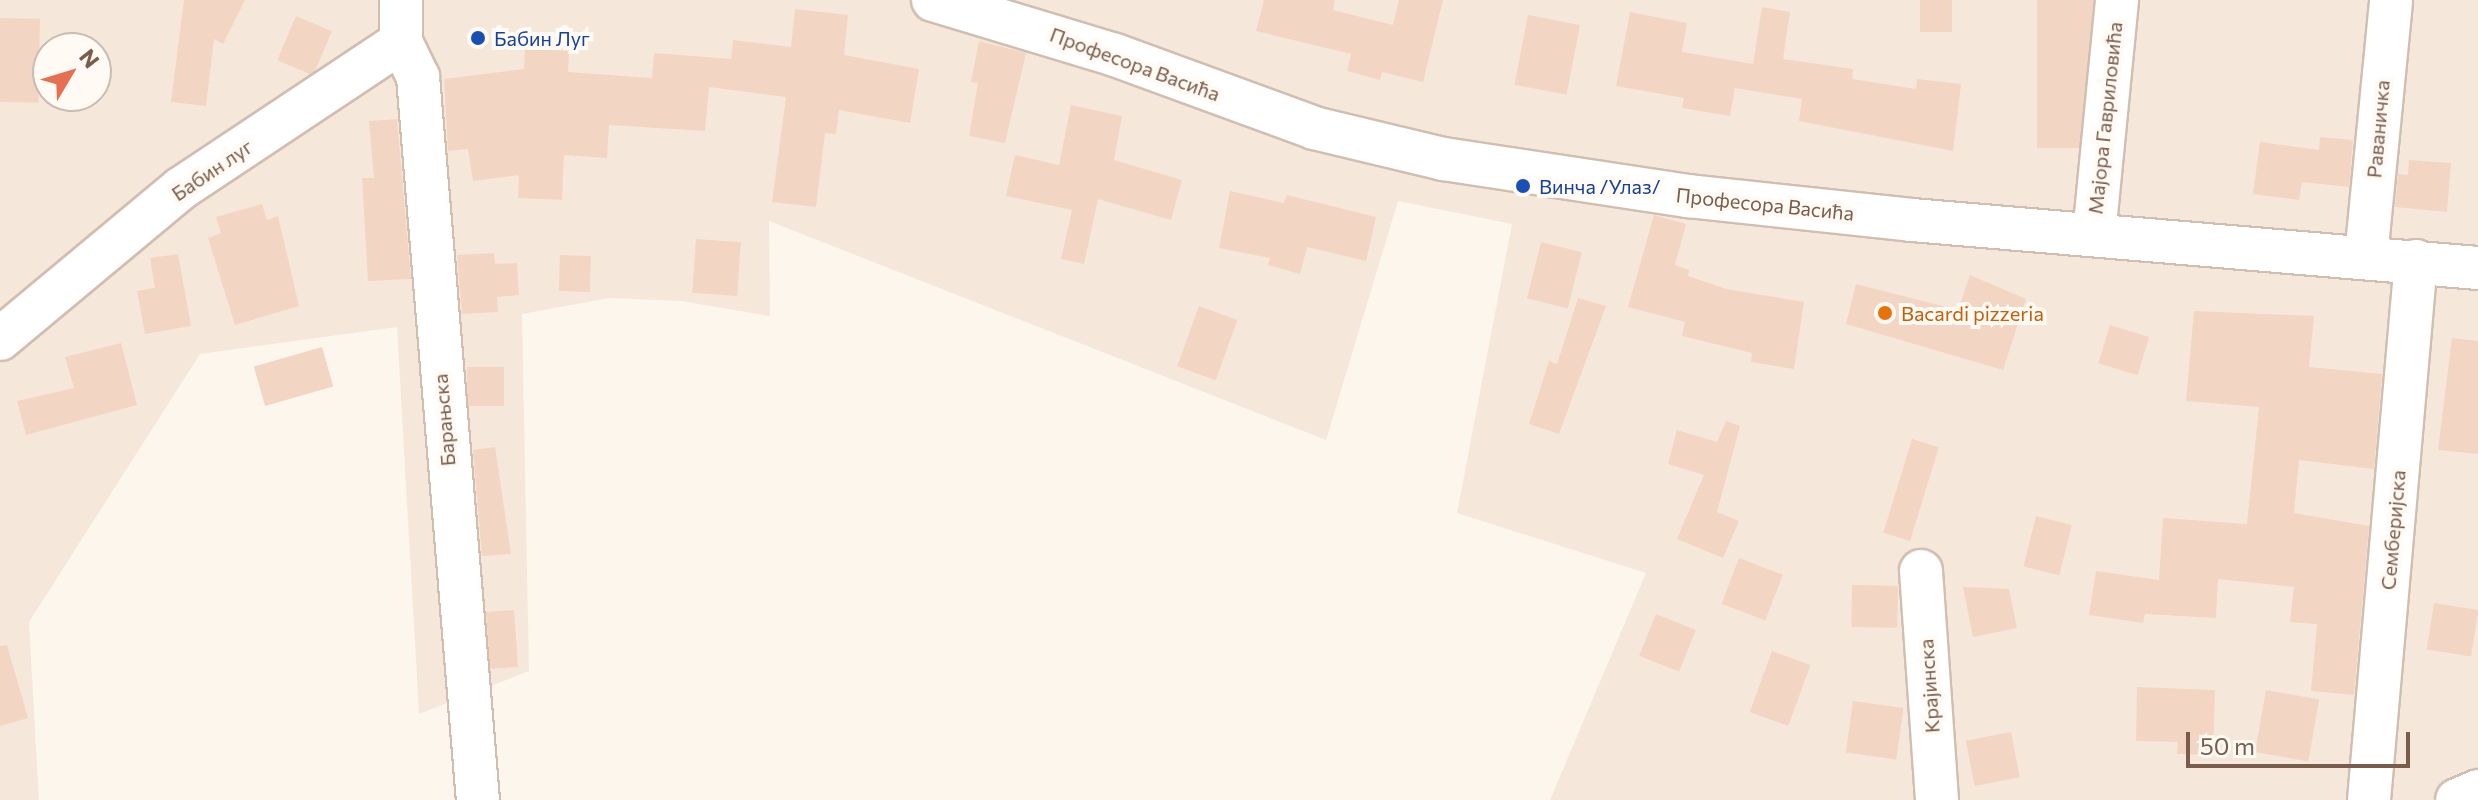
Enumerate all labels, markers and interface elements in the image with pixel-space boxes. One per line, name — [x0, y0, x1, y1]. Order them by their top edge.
street label: Мајора Гавриловића — [2083, 21, 2127, 215]
street label: Професора Васића — [1047, 22, 1223, 106]
place label: Бабин Луг — [494, 26, 590, 50]
marker: Бабин Луг — [469, 29, 487, 47]
north arrow — [32, 32, 112, 112]
text: N — [74, 43, 105, 73]
street label: Раваничка — [2362, 79, 2394, 179]
street label: Бабин луг — [167, 134, 257, 206]
place label: Винча /Улаз/ — [1539, 174, 1661, 198]
marker: Винча /Улаз/ — [1514, 177, 1532, 195]
street label: Професора Васића — [1675, 183, 1855, 225]
place label: Bacardi pizzeria — [1901, 301, 2044, 325]
marker: Bacardi pizzeria — [1876, 304, 1894, 322]
street label: Барањска — [428, 373, 460, 467]
street label: Семберијска — [2376, 469, 2410, 591]
street label: Крајинска — [1914, 638, 1944, 734]
scale bar — [2190, 716, 2414, 766]
text: 50 m — [2200, 731, 2255, 760]

